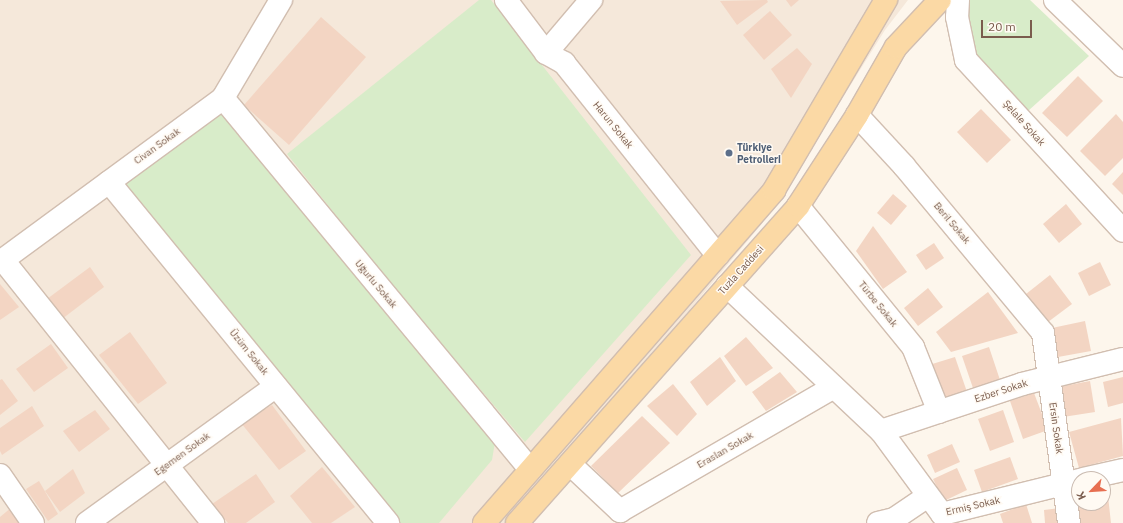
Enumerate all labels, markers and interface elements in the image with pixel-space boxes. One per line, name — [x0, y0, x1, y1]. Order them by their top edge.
scale bar — [983, 12, 1034, 38]
text: 20 m — [988, 19, 1016, 34]
street label: Şelale Sokak — [1000, 98, 1048, 148]
street label: Harun Sokak — [590, 99, 636, 151]
street label: Civan Sokak — [132, 125, 182, 167]
place label: Türkiye Petrolleri — [737, 141, 781, 164]
marker: Türkiye Petrolleri — [724, 148, 734, 158]
street label: Beril Sokak — [931, 200, 973, 246]
street label: Tuzla Caddesi — [716, 243, 766, 297]
street label: Uğurlu Sokak — [352, 257, 400, 311]
street label: Türbe Sokak — [856, 279, 900, 329]
street label: Üzüm Sokak — [227, 327, 271, 377]
street label: Ezber Sokak — [973, 377, 1029, 405]
street label: Ersin Sokak — [1046, 401, 1066, 455]
street label: Eraslan Sokak — [695, 429, 755, 471]
street label: Egemen Sokak — [152, 430, 212, 478]
north arrow — [1071, 471, 1111, 511]
text: K — [1073, 489, 1089, 502]
street label: Ermiş Sokak — [945, 494, 1001, 518]

